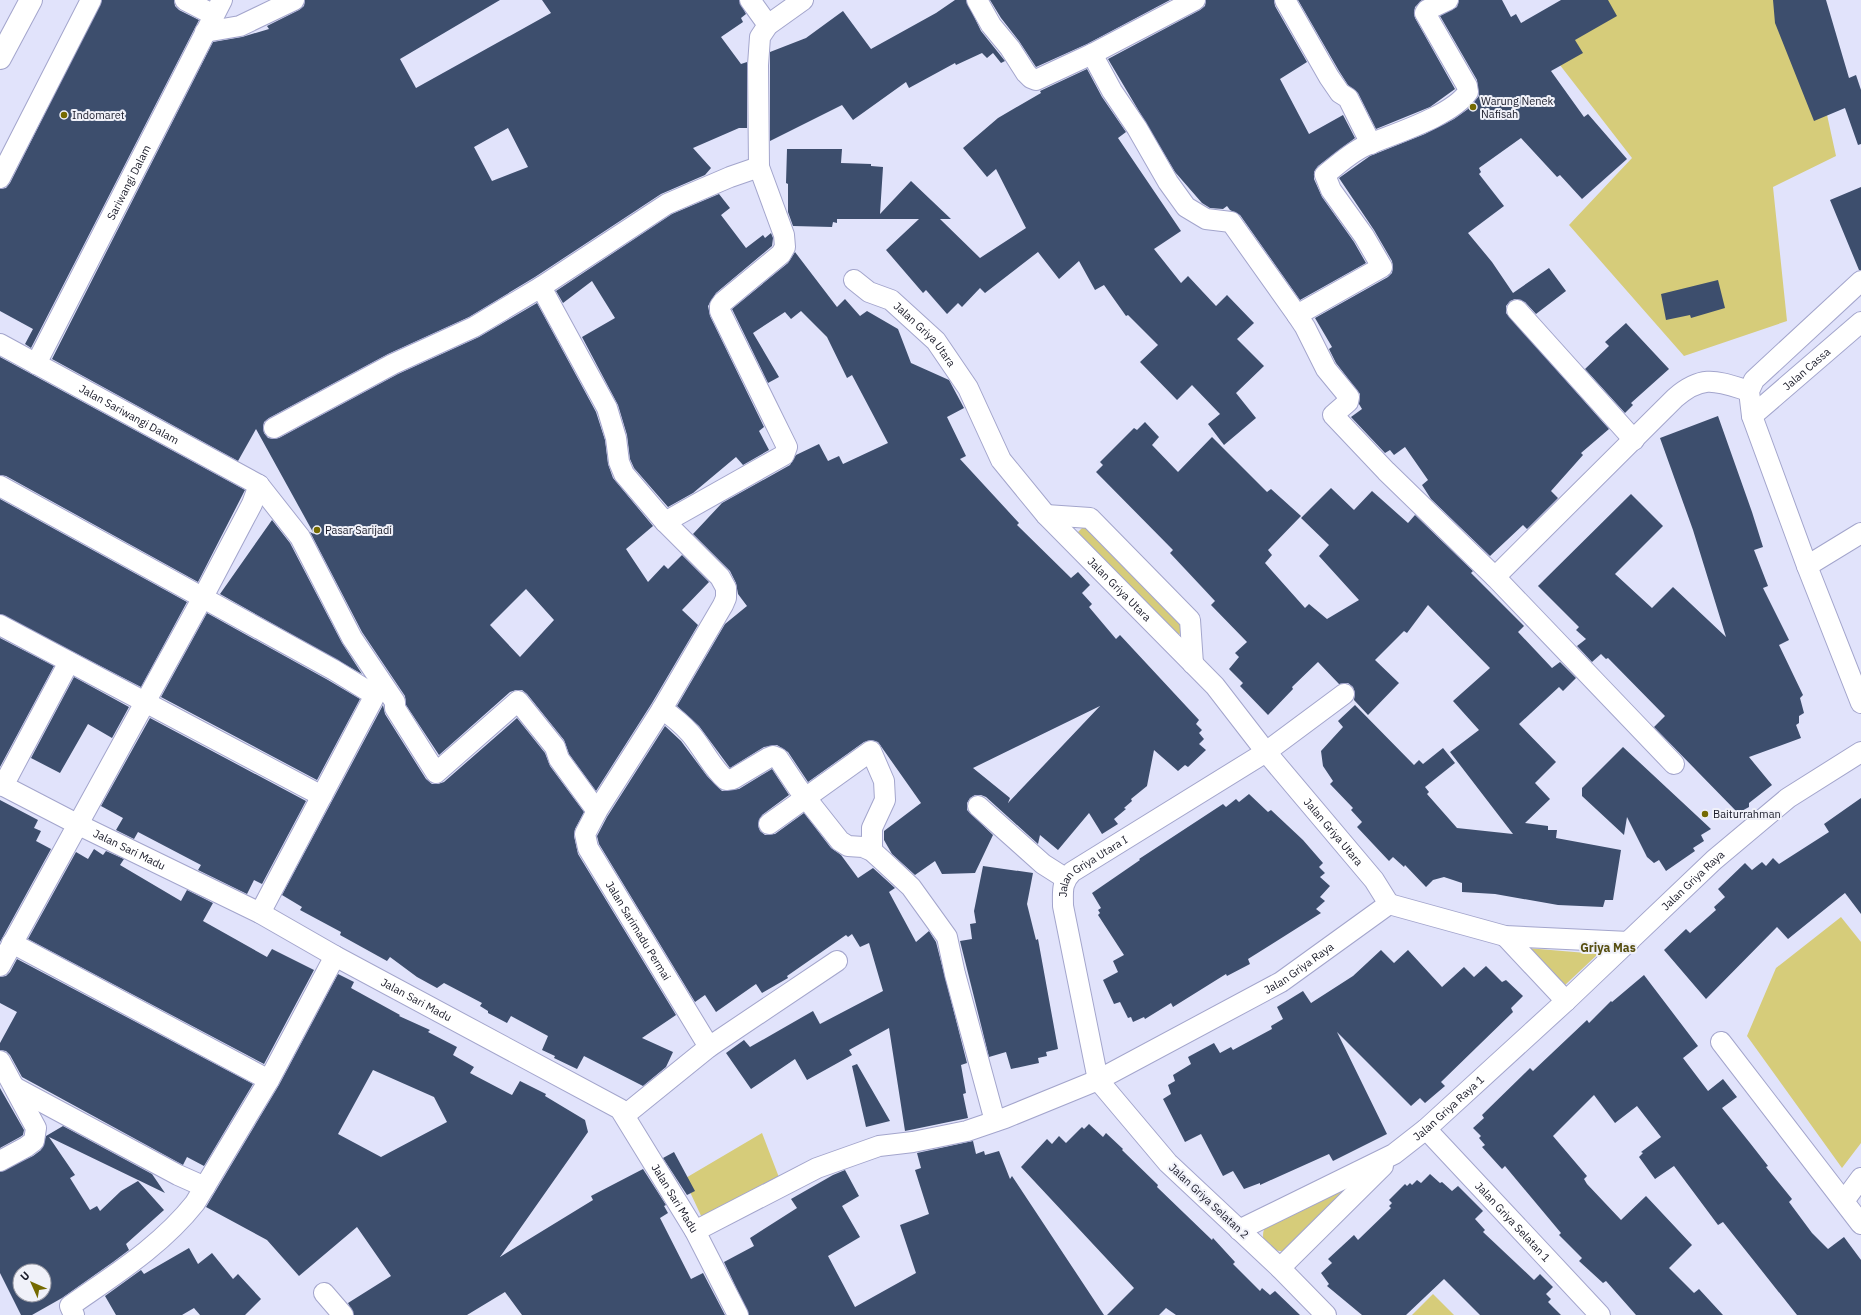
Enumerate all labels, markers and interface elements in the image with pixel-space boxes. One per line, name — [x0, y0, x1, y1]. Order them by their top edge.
place label: Warung Nenek Nafisah — [1481, 94, 1554, 121]
marker: Warung Nenek Nafisah — [1468, 102, 1478, 112]
place label: Indomaret — [72, 108, 125, 122]
marker: Indomaret — [59, 110, 69, 120]
street label: Sariwangi Dalam — [104, 142, 154, 222]
street label: Jalan Griya Utara — [891, 299, 959, 370]
street label: Jalan Cassa — [1780, 344, 1833, 393]
street label: Jalan Sariwangi Dalam — [77, 381, 182, 447]
place label: Pasar Sarijadi — [325, 523, 392, 537]
marker: Pasar Sarijadi — [312, 525, 322, 535]
street label: Jalan Griya Utara — [1085, 554, 1154, 624]
street label: Jalan Griya Utara — [1301, 795, 1366, 869]
place label: Baiturrahman — [1713, 807, 1781, 821]
marker: Baiturrahman — [1700, 809, 1710, 819]
street label: Jalan Sari Madu — [91, 826, 168, 873]
street label: Jalan Griya Utara I — [1056, 832, 1130, 897]
street label: Jalan Griya Raya — [1658, 847, 1727, 913]
street label: Jalan Sarimadu Permai — [603, 878, 674, 983]
street label: Jalan Griya Raya — [1261, 939, 1336, 997]
district label: Griya Mas — [1580, 940, 1636, 955]
street label: Jalan Sari Madu — [378, 975, 454, 1024]
street label: Jalan Griya Raya 1 — [1410, 1072, 1487, 1144]
street label: Jalan Griya Selatan 2 — [1166, 1160, 1252, 1242]
street label: Jalan Sari Madu — [648, 1161, 701, 1235]
street label: Jalan Griya Selatan 1 — [1472, 1179, 1554, 1265]
north arrow — [12, 1263, 52, 1303]
text: U — [17, 1268, 33, 1284]

